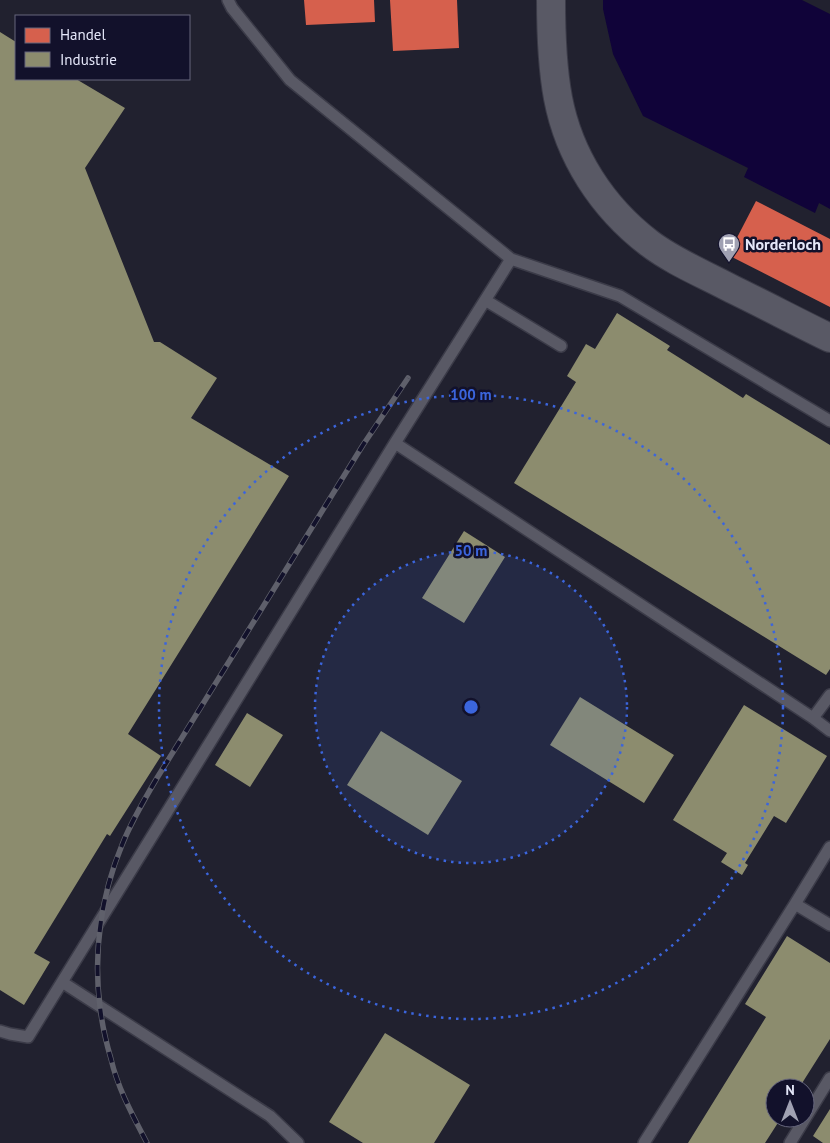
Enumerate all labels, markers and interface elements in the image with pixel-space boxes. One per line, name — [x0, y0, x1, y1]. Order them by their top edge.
legend — [15, 15, 190, 80]
text: Handel — [60, 25, 106, 44]
text: Industrie — [60, 50, 117, 69]
bus stop icon: Norderloch — [717, 232, 741, 263]
place label: Norderloch — [745, 234, 821, 254]
text: 100 m — [450, 385, 492, 404]
text: 50 m — [455, 541, 487, 560]
centre of rings — [462, 698, 480, 716]
north arrow — [765, 1078, 815, 1128]
text: N — [785, 1081, 795, 1099]

